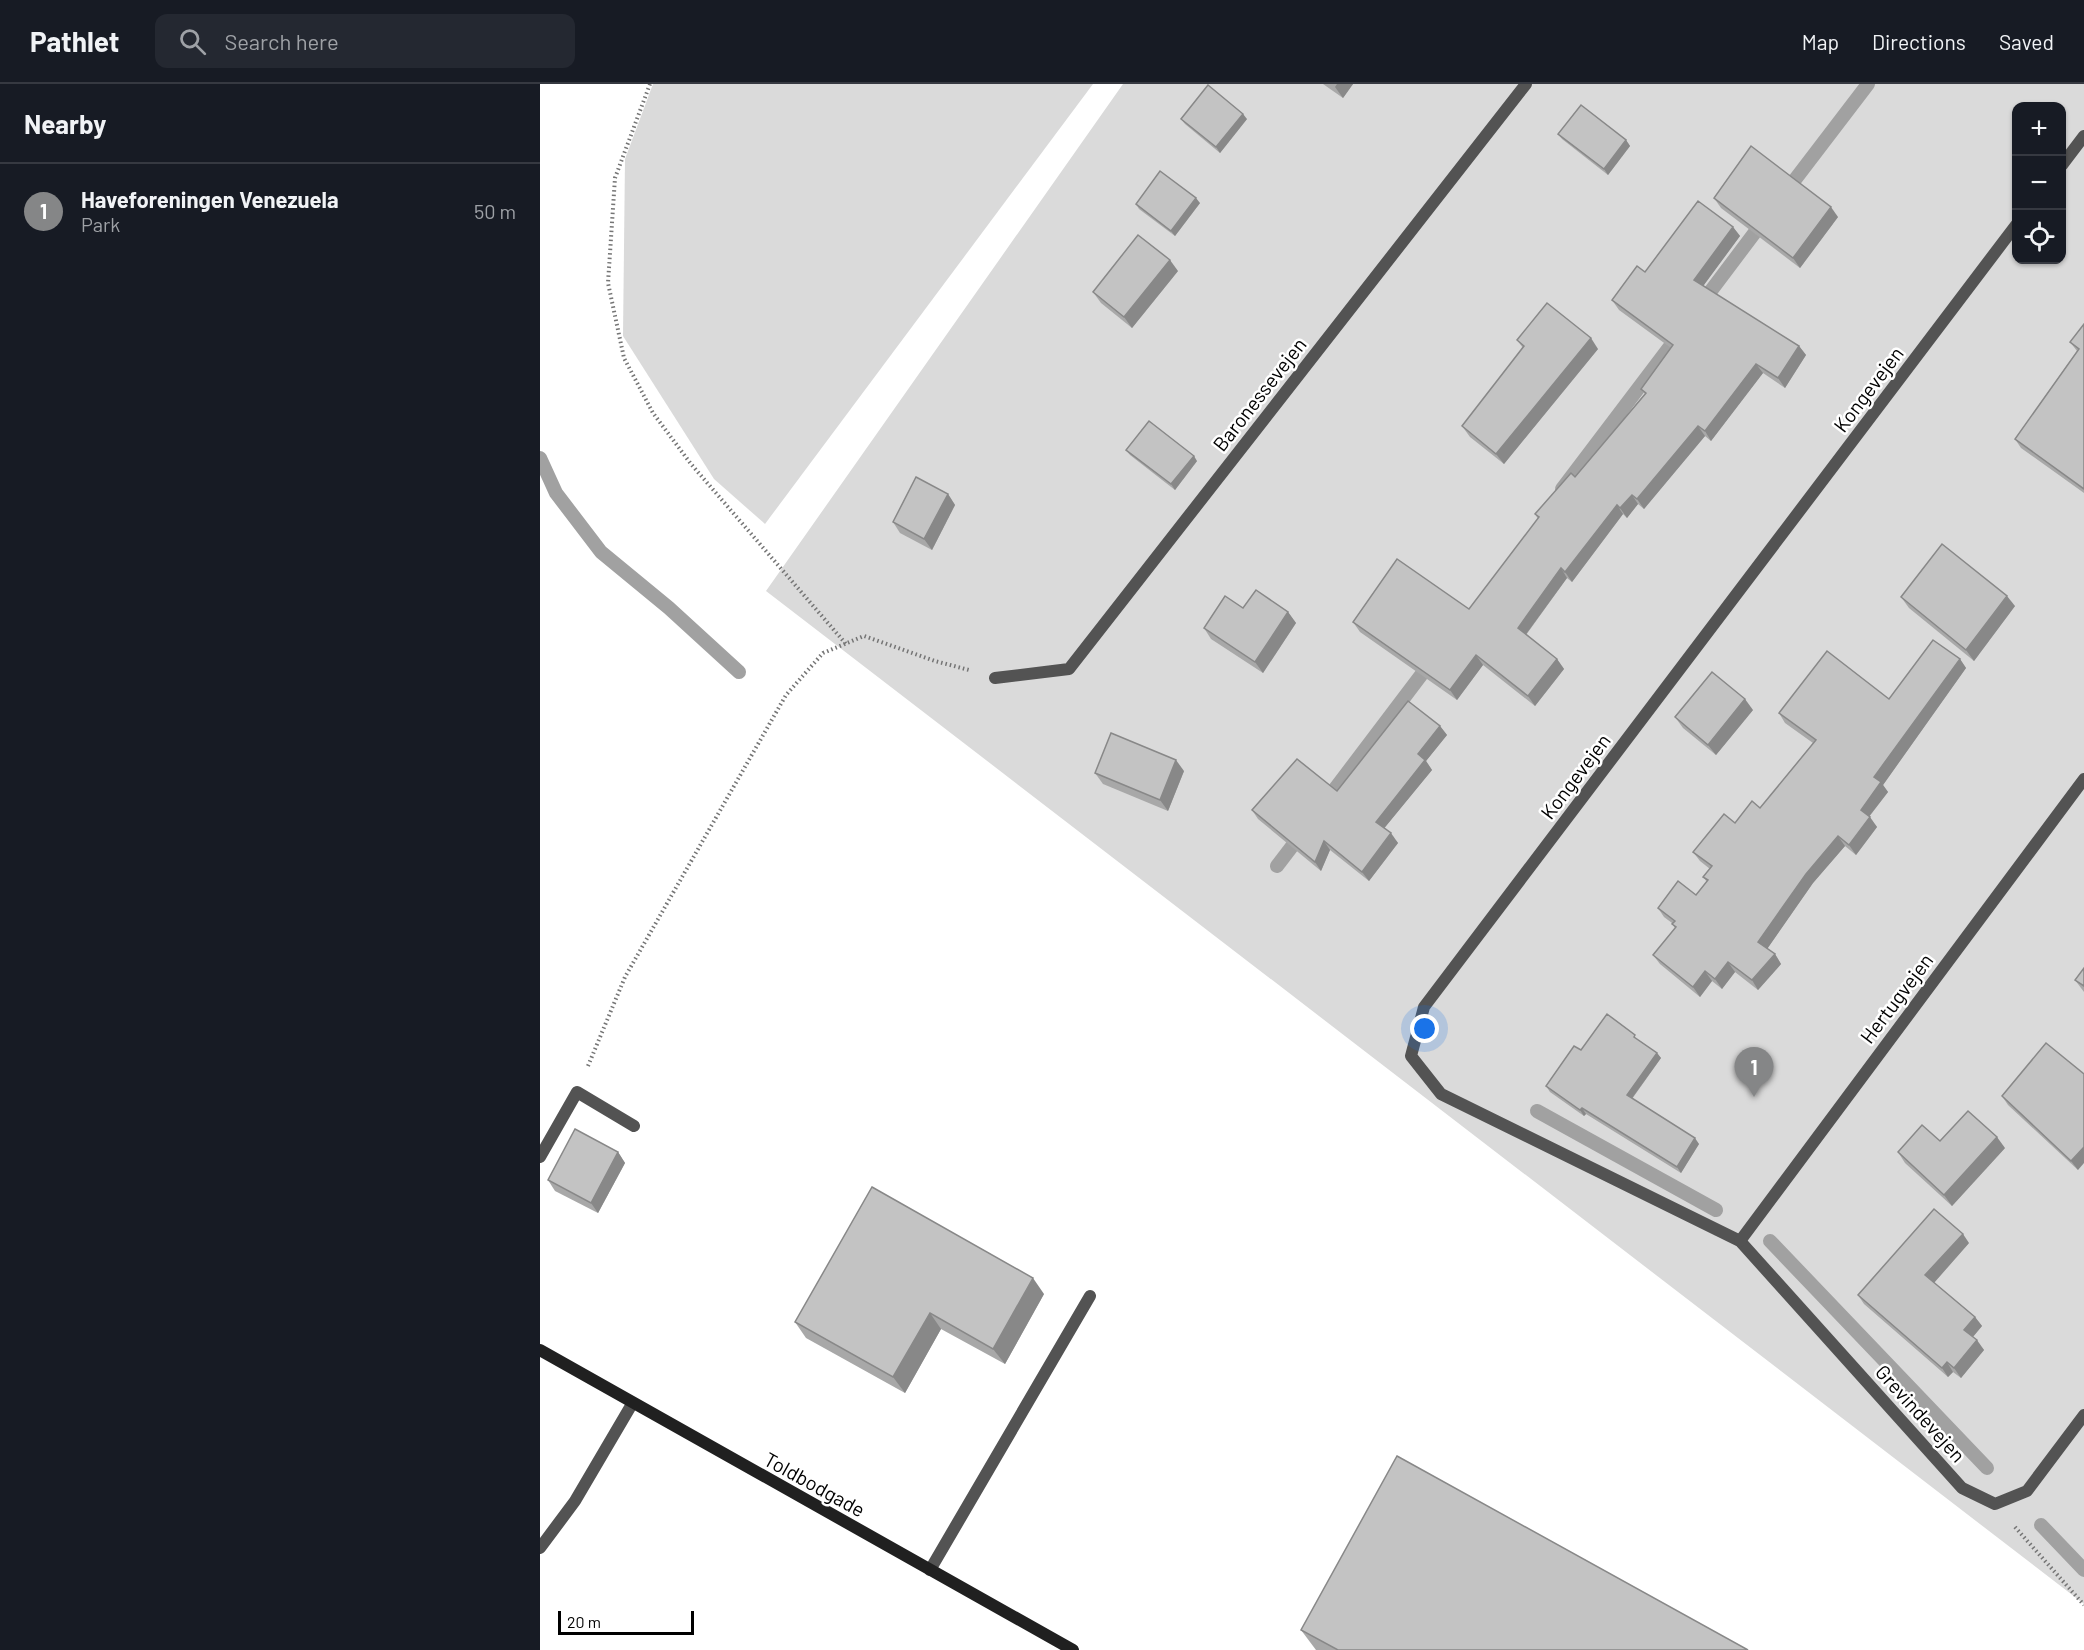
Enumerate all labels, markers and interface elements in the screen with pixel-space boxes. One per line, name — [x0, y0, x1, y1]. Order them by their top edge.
search box — [155, 14, 575, 68]
text: Pathlet — [30, 24, 119, 58]
icon: search — [176, 25, 209, 58]
text: Search here — [224, 28, 339, 54]
text: Map — [1802, 29, 1839, 54]
text: Directions — [1872, 29, 1966, 54]
text: Saved — [1999, 29, 2054, 54]
map controls — [2012, 102, 2066, 264]
button: + — [2012, 102, 2066, 156]
text: Nearby — [24, 108, 106, 139]
button: − — [2012, 156, 2066, 210]
text: Haveforeningen Venezuela — [81, 186, 339, 212]
text: 1 — [40, 199, 47, 223]
text: 50 m — [474, 199, 516, 223]
button: locate — [2012, 210, 2066, 264]
text: Park — [81, 212, 120, 236]
street label: Baronessevejen — [1207, 332, 1311, 456]
street label: Kongevejen — [1828, 341, 1908, 437]
street label: Kongevejen — [1535, 728, 1615, 824]
street label: Hertugvejen — [1854, 948, 1938, 1048]
your location — [1410, 1014, 1439, 1043]
pin: 1 — [1734, 1048, 1774, 1097]
street label: Grevindevejen — [1871, 1359, 1971, 1467]
street label: Toldbodgade — [760, 1446, 870, 1522]
scale bar — [558, 1608, 694, 1636]
text: 20 m — [567, 1612, 601, 1631]

